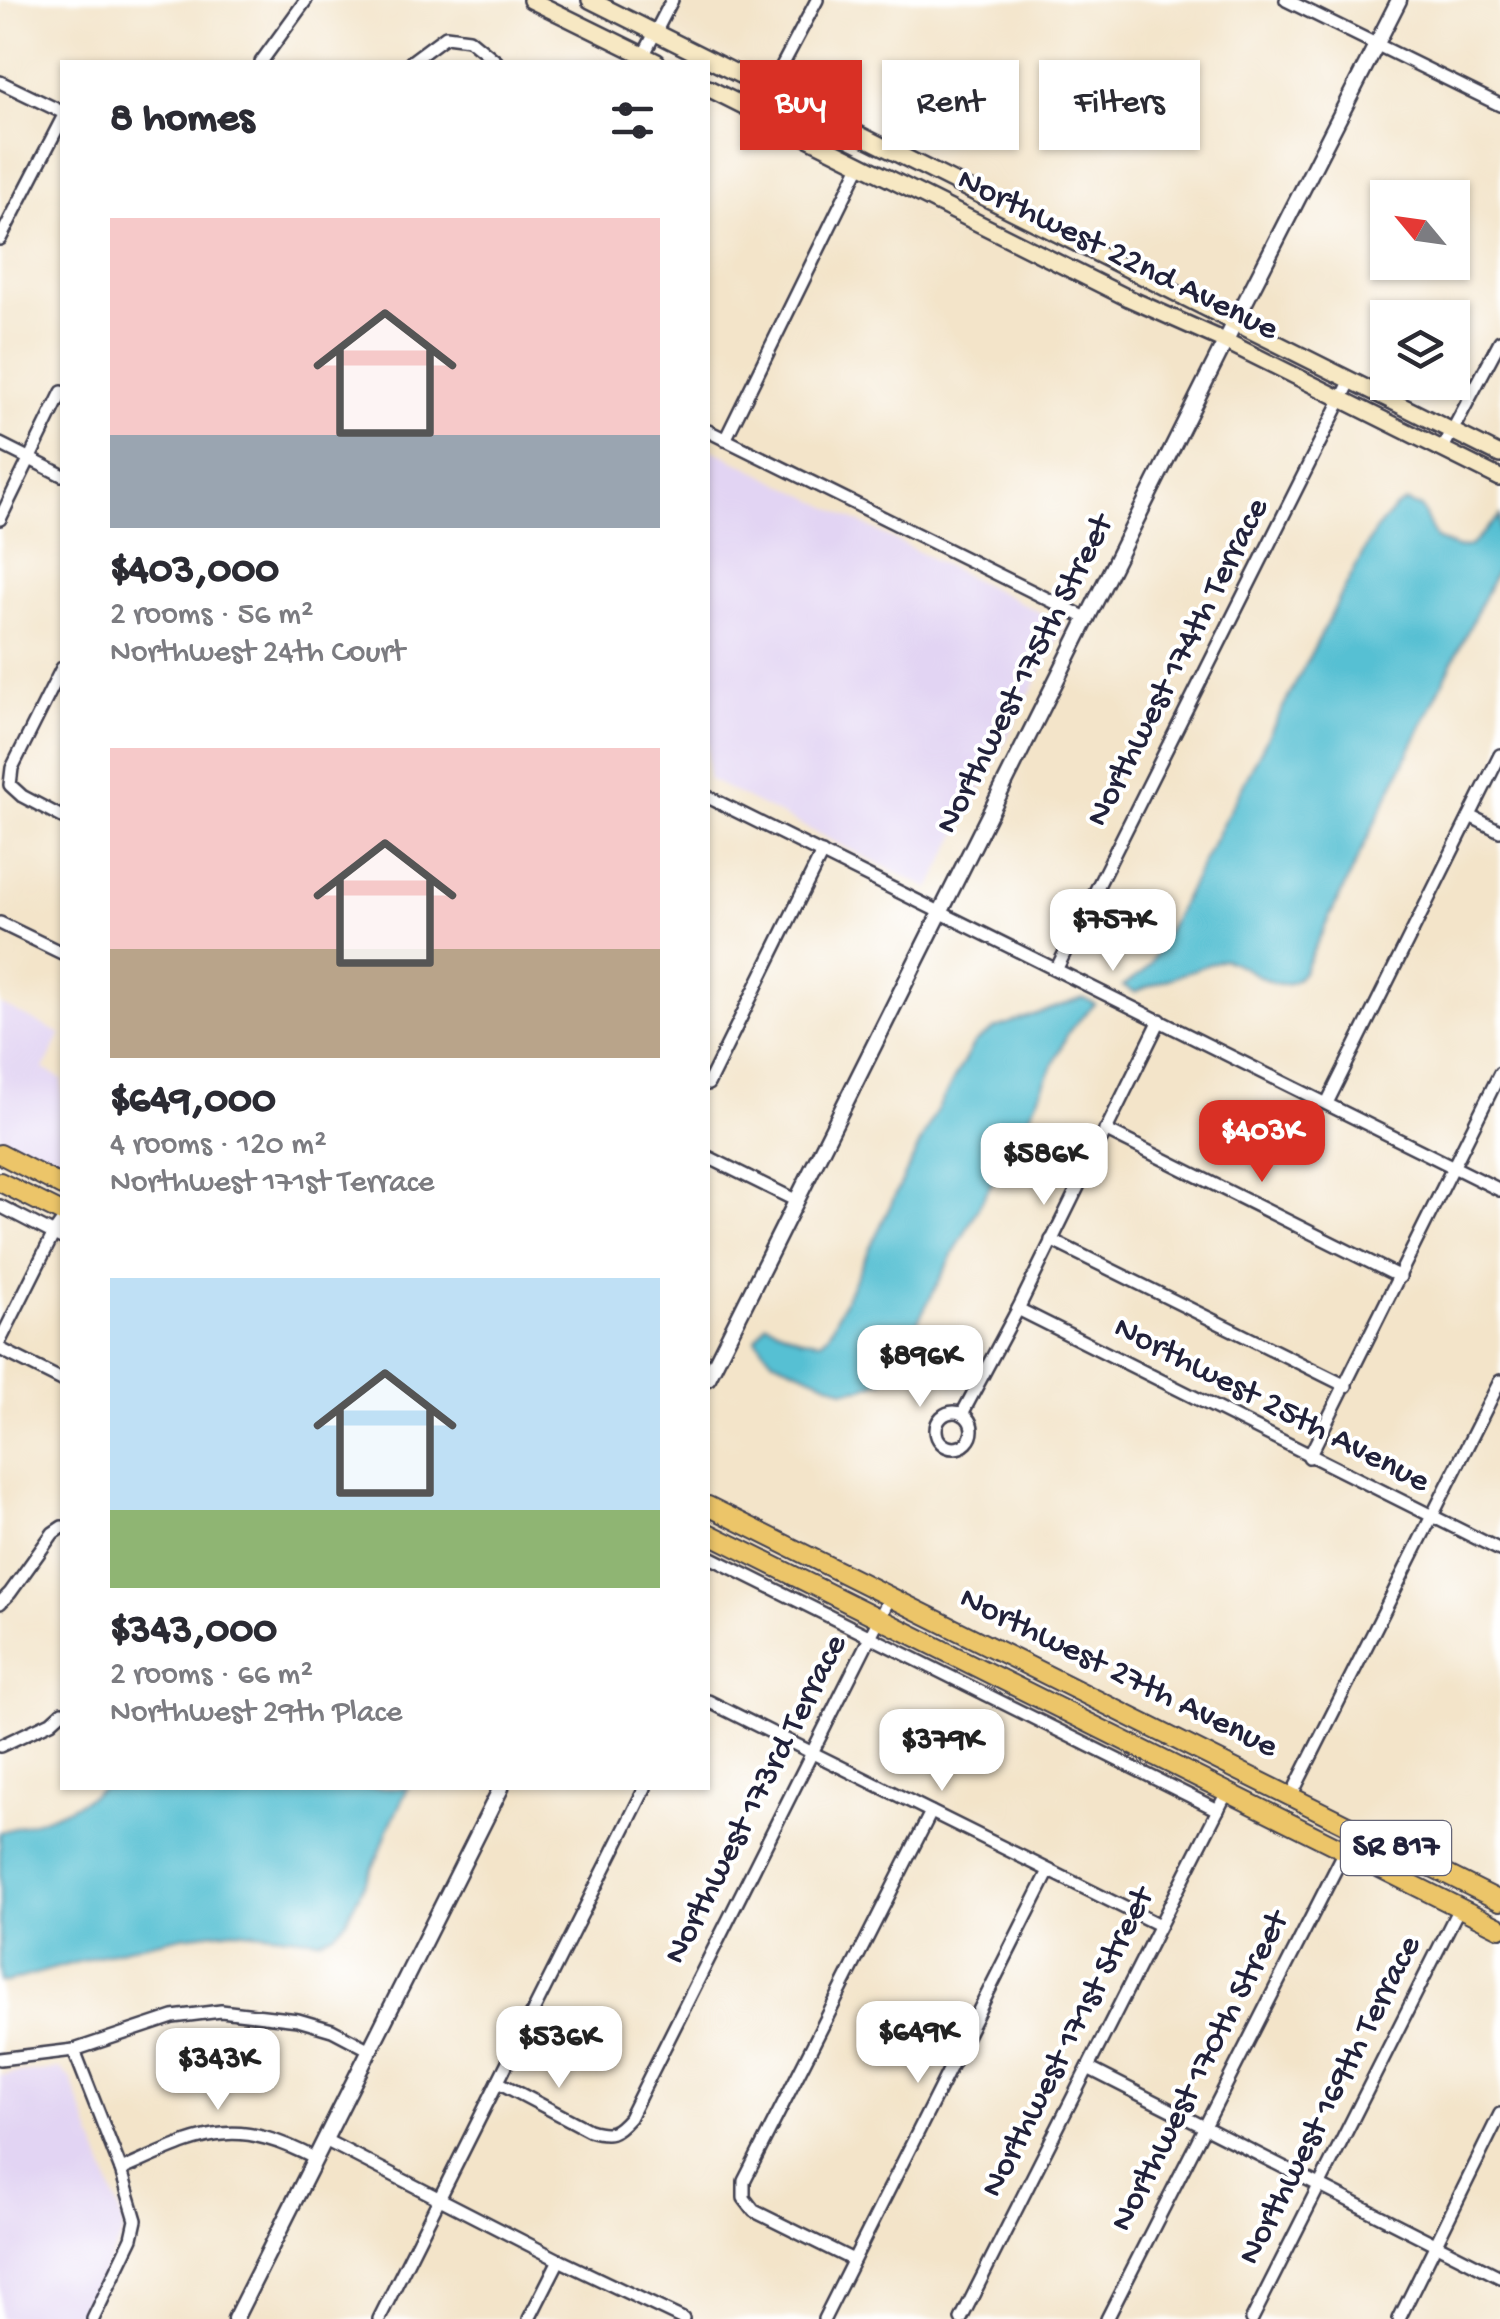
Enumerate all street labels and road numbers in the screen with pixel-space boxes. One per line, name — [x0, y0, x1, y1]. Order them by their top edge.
street label: Northwest 22nd Avenue — [950, 160, 1285, 352]
street label: Northwest 174th Terrace — [1078, 491, 1280, 834]
street label: Northwest 175th Street — [928, 506, 1126, 841]
street label: Northwest 25th Avenue — [1106, 1308, 1437, 1504]
street label: Northwest 27th Avenue — [952, 1579, 1285, 1769]
street label: Northwest 173rd Terrace — [656, 1627, 858, 1972]
road number: SR 817 — [1341, 1821, 1451, 1875]
street label: Northwest 171st Street — [973, 1879, 1166, 2205]
street label: Northwest 170th Street — [1102, 1903, 1301, 2239]
street label: Northwest 169th Terrace — [1230, 1929, 1432, 2272]

